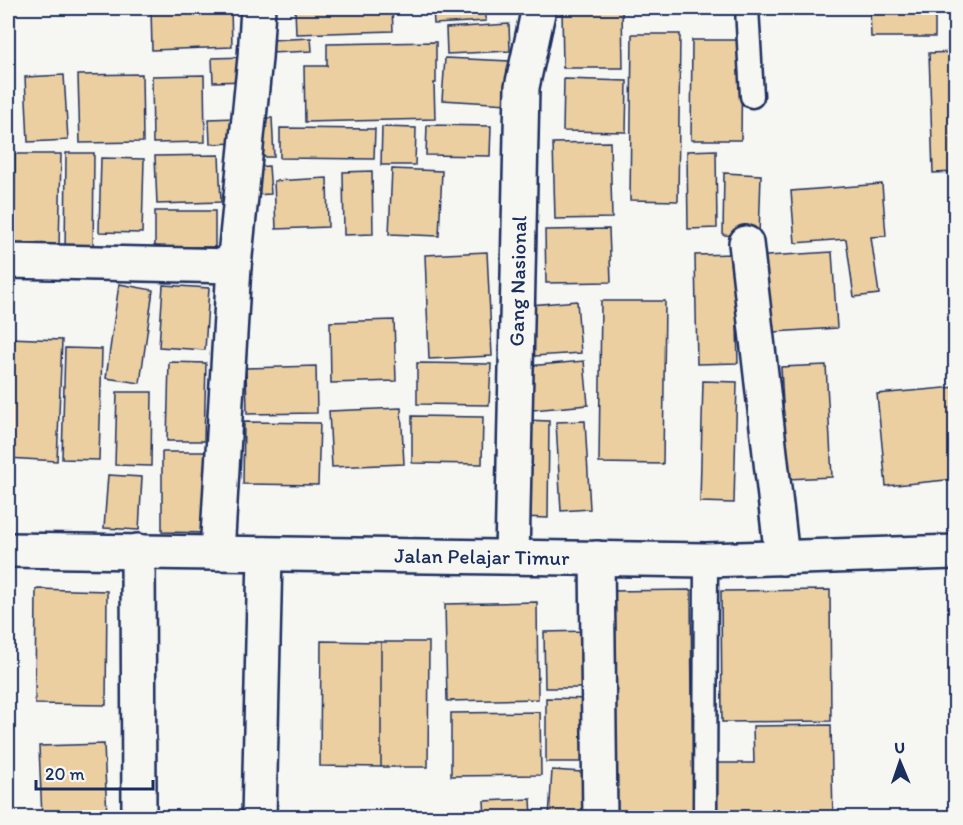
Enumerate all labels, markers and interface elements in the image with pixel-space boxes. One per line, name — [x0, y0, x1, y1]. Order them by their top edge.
street label: Gang Nasional — [503, 215, 531, 347]
street label: Jalan Pelajar Timur — [394, 543, 570, 570]
north arrow — [870, 732, 930, 792]
text: U — [894, 738, 905, 757]
scale bar — [36, 753, 153, 791]
text: 20 m — [45, 763, 85, 785]

